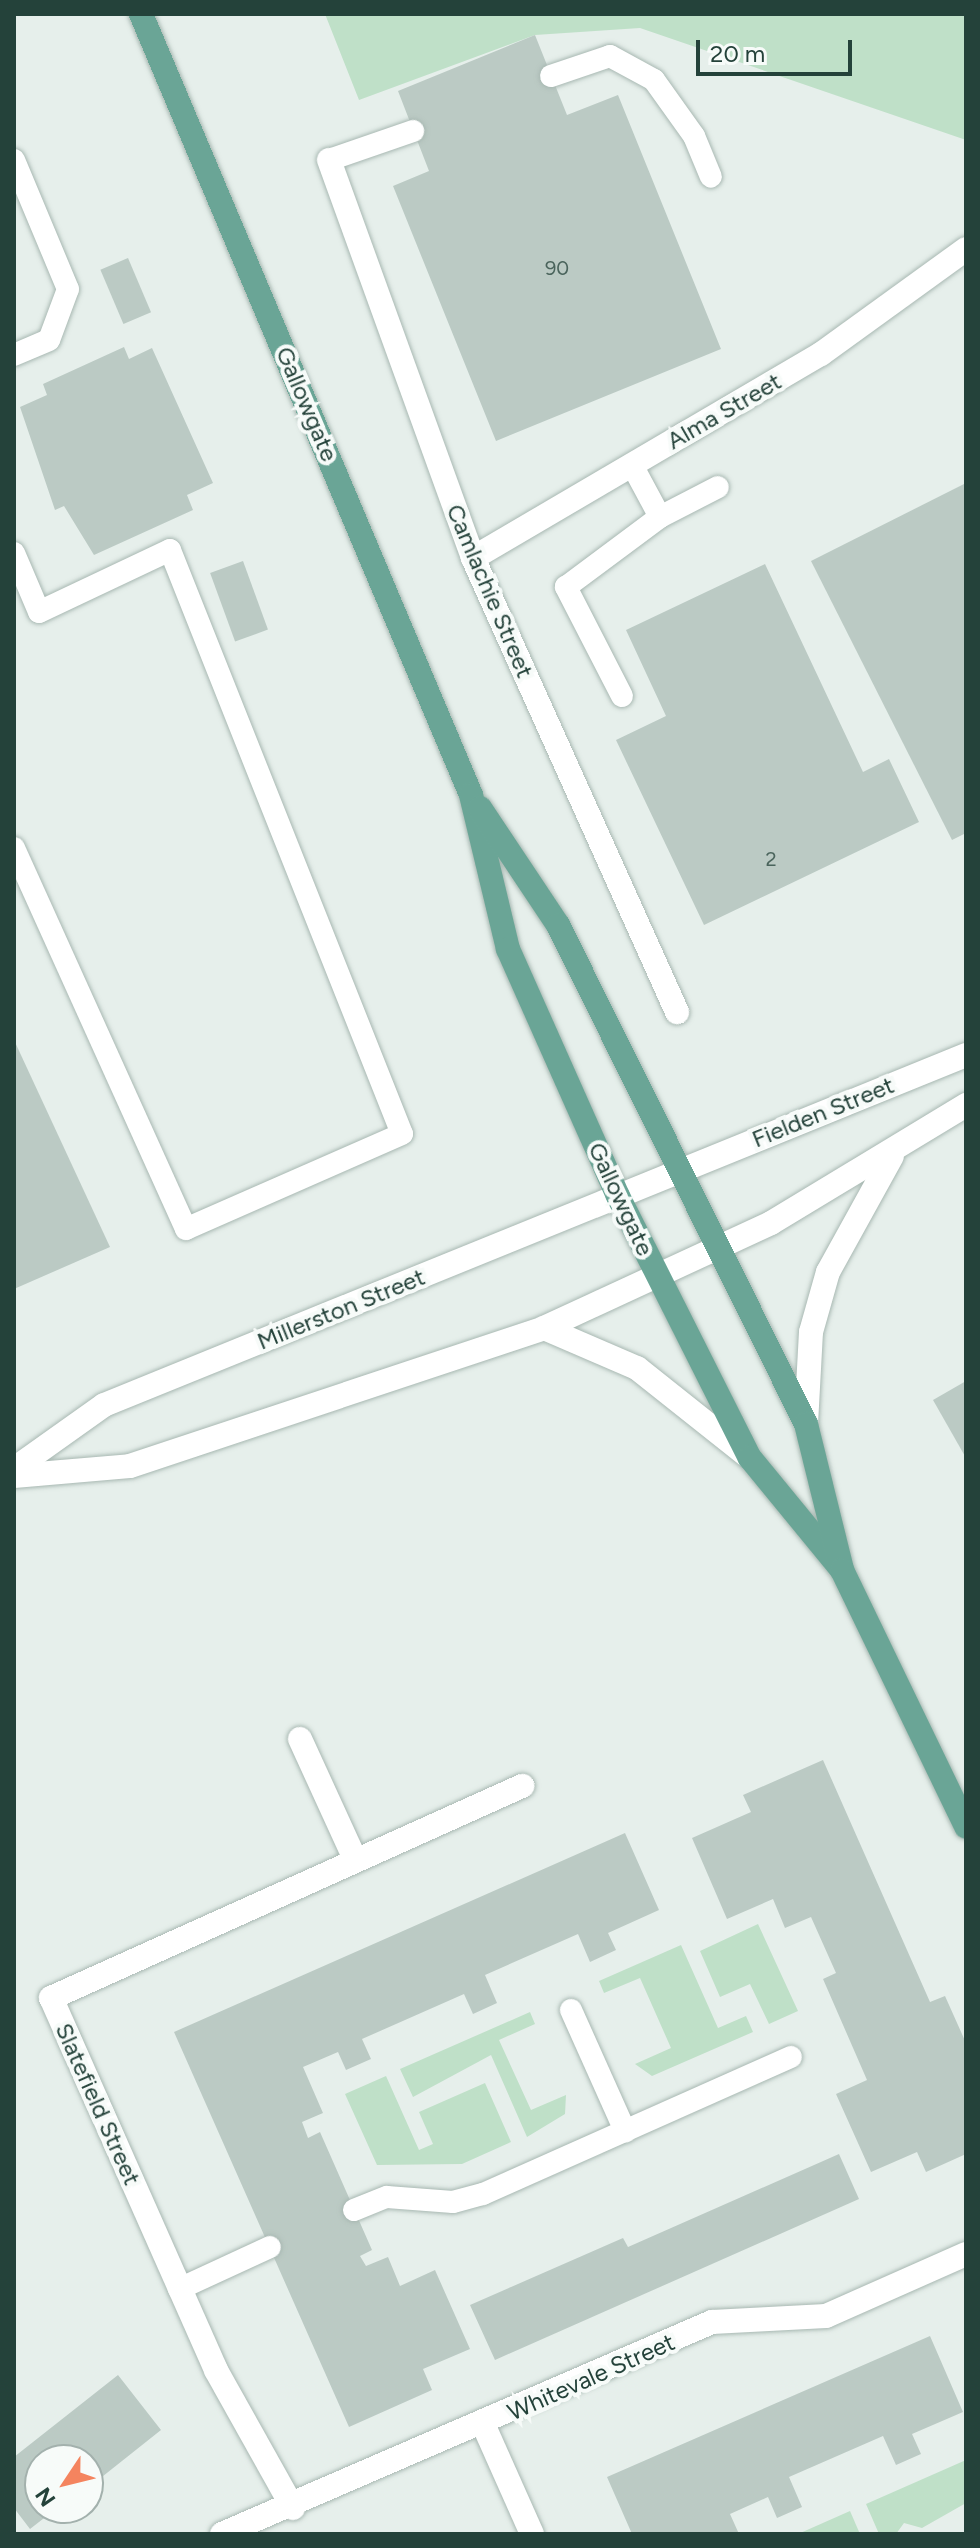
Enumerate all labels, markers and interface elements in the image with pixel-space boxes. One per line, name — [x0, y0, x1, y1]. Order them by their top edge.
scale bar — [700, 24, 856, 74]
text: 20 m — [710, 39, 765, 68]
house number: 90 — [545, 256, 569, 280]
street label: Gallowgate — [270, 342, 344, 466]
street label: Alma Street — [662, 367, 786, 455]
street label: Camlachie Street — [440, 500, 540, 682]
house number: 2 — [765, 847, 777, 871]
street label: Fielden Street — [748, 1070, 898, 1154]
street label: Gallowgate — [582, 1138, 660, 1260]
street label: Millerston Street — [253, 1262, 429, 1356]
street label: Slatefield Street — [49, 2018, 147, 2190]
street label: Whitevale Street — [503, 2327, 679, 2427]
north arrow — [24, 2444, 104, 2524]
text: N — [30, 2482, 62, 2512]

